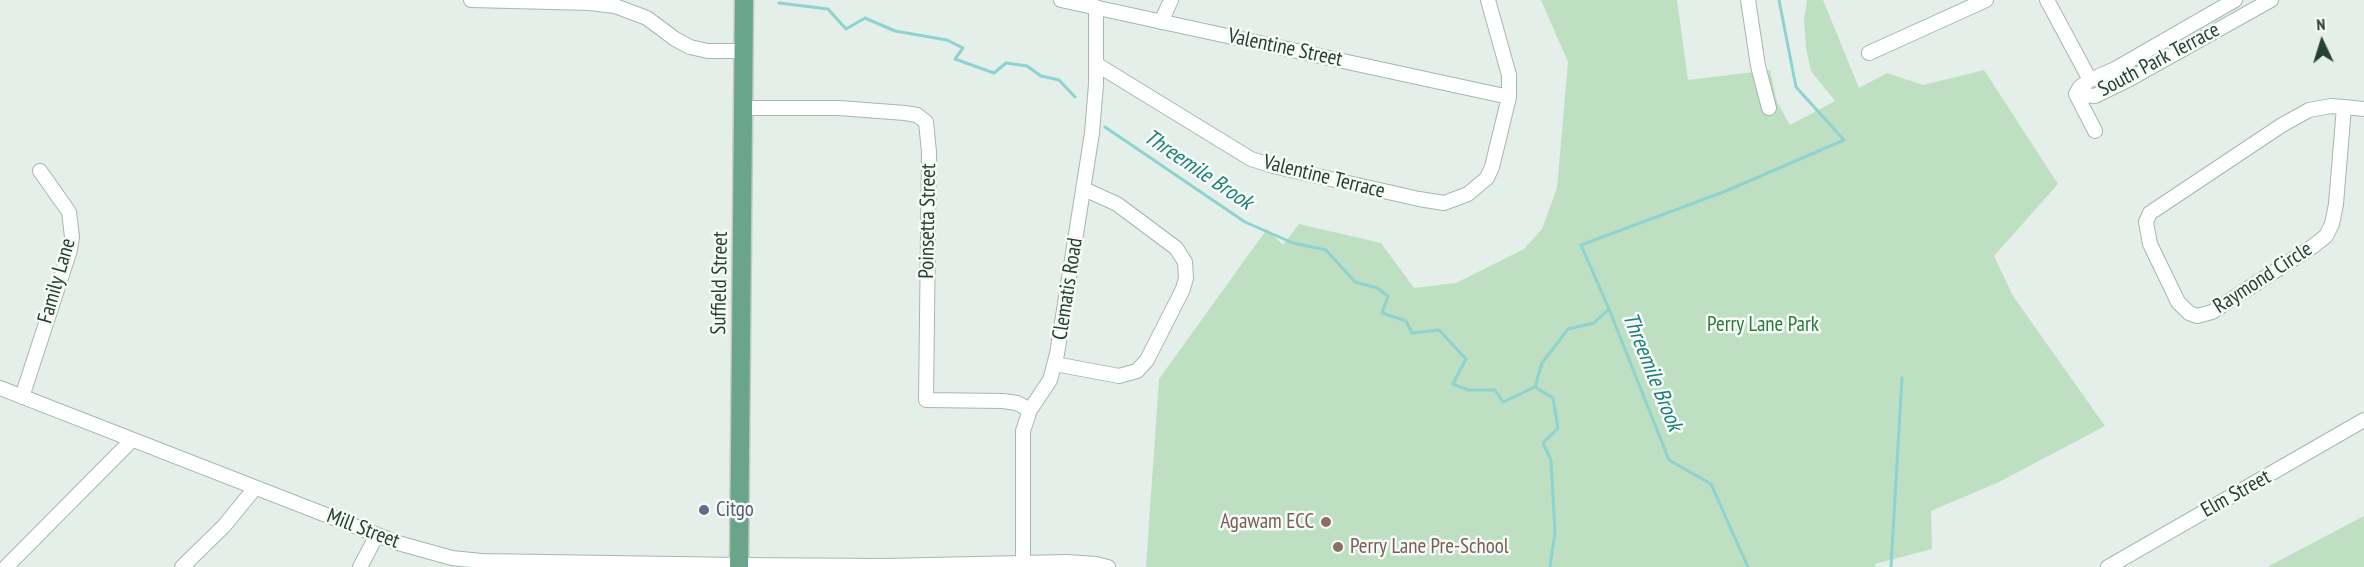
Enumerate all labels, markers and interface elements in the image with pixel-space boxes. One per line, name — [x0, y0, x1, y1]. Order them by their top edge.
north arrow — [2292, 12, 2352, 72]
text: N — [2316, 14, 2326, 34]
street label: South Park Terrace — [2094, 17, 2224, 103]
street label: Valentine Street — [1226, 24, 1344, 72]
water label: Threemile Brook — [1139, 124, 1257, 216]
street label: Valentine Terrace — [1261, 150, 1387, 204]
street label: Poinsetta Street — [914, 163, 942, 279]
street label: Suffield Street — [707, 231, 733, 335]
street label: Family Lane — [33, 236, 81, 326]
street label: Clematis Road — [1048, 236, 1088, 342]
street label: Raymond Circle — [2209, 237, 2317, 319]
water label: Threemile Brook — [1616, 309, 1688, 435]
park label: Perry Lane Park — [1707, 312, 1819, 338]
street label: Elm Street — [2197, 465, 2275, 523]
place label: Citgo — [716, 497, 754, 523]
marker: Citgo — [697, 503, 711, 517]
street label: Mill Street — [323, 504, 403, 554]
place label: Agawam ECC — [1220, 509, 1314, 535]
marker: Agawam ECC — [1319, 515, 1333, 529]
place label: Perry Lane Pre-School — [1350, 534, 1509, 560]
marker: Perry Lane Pre-School — [1331, 540, 1345, 554]

